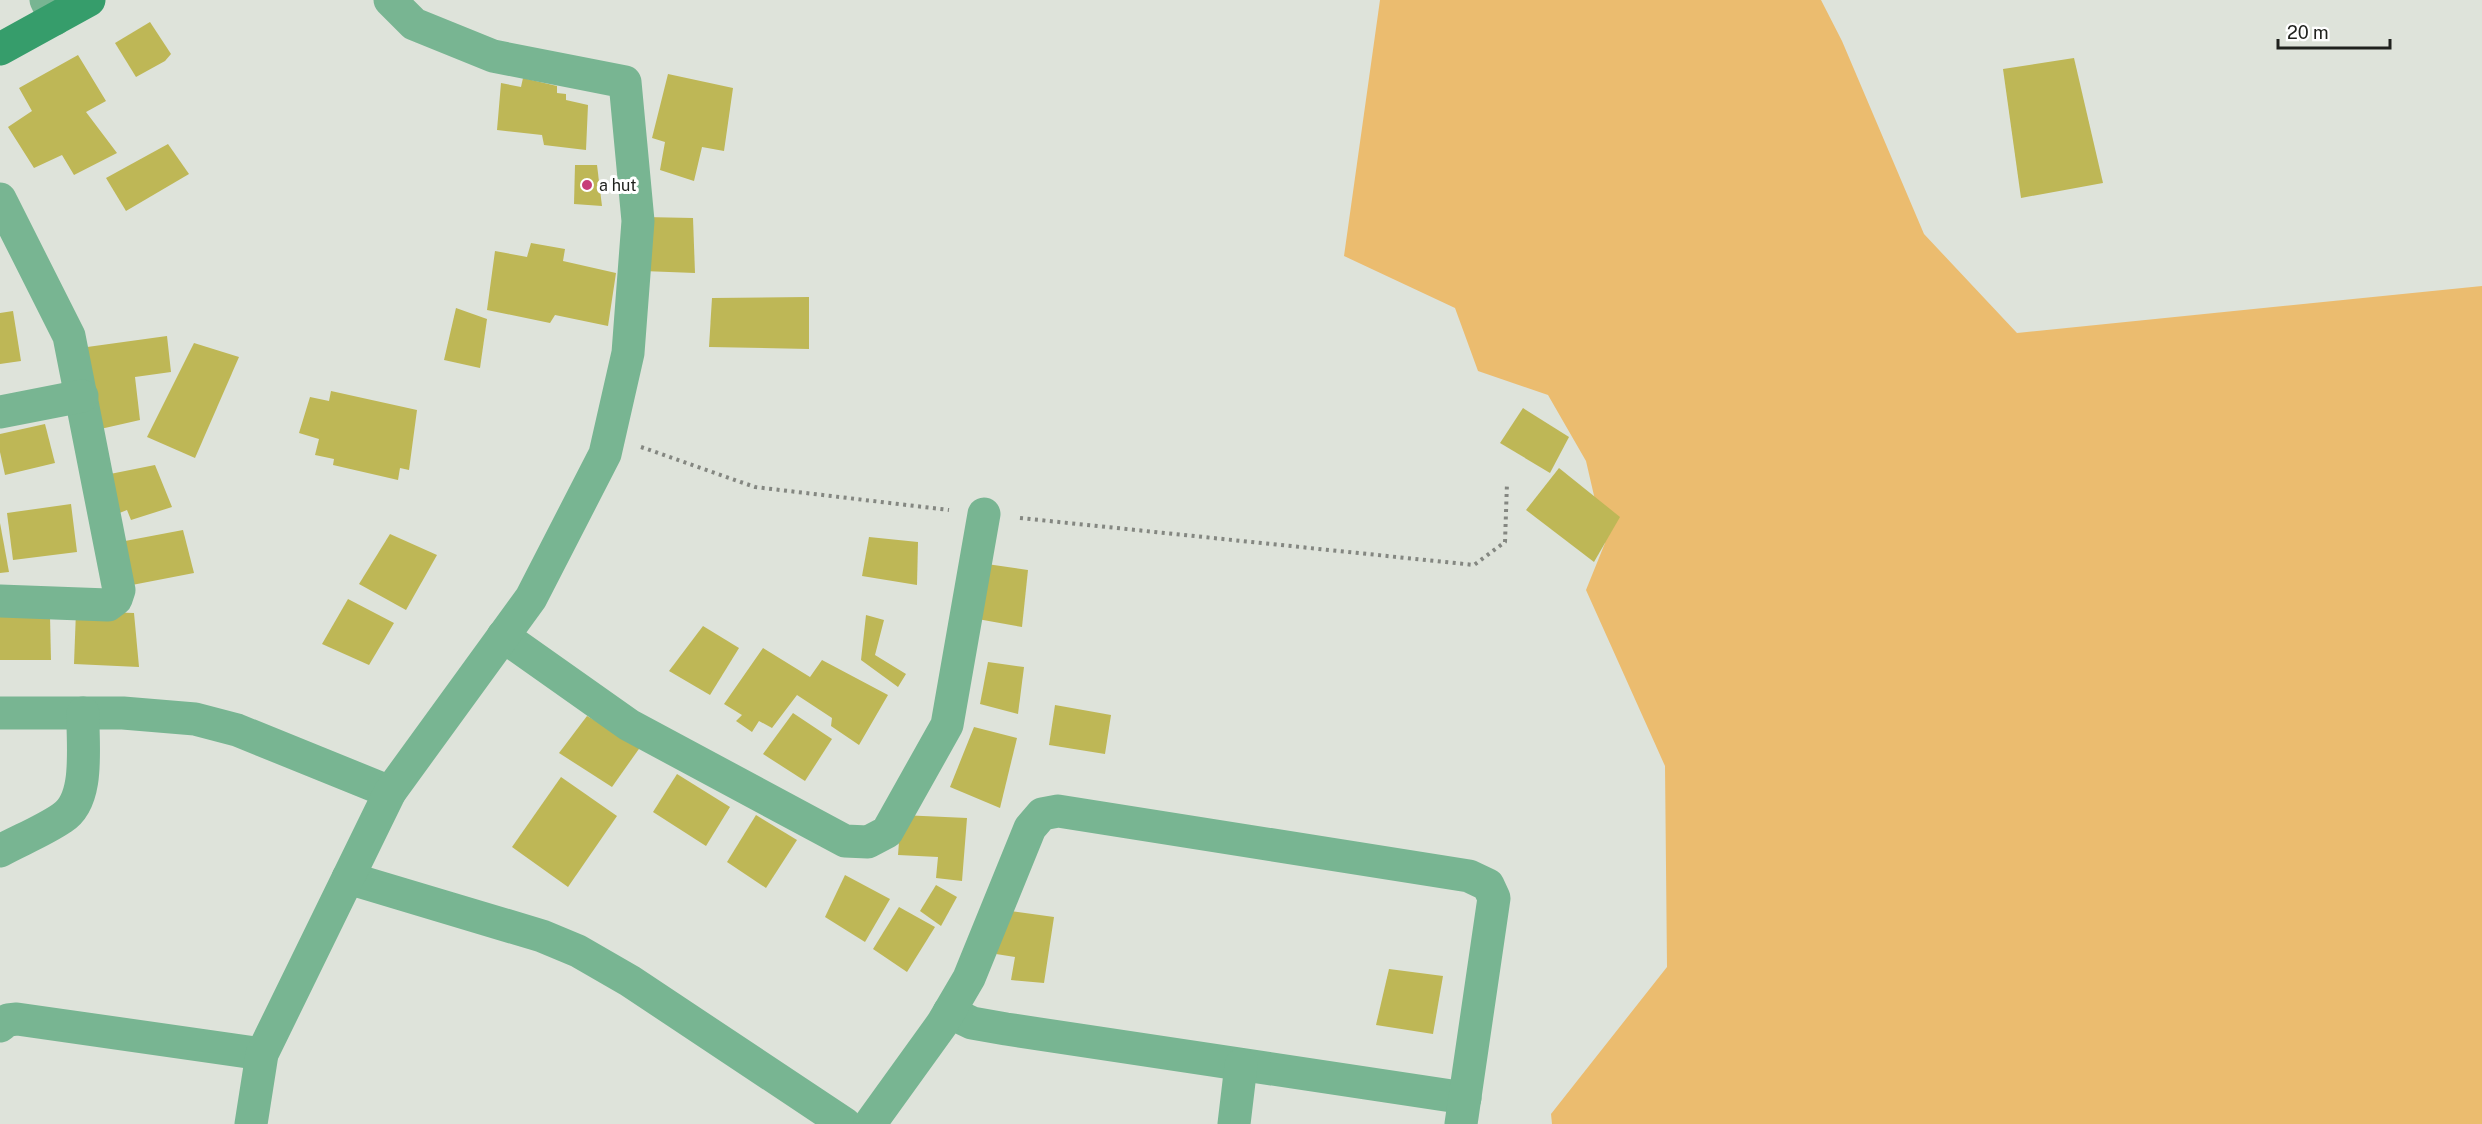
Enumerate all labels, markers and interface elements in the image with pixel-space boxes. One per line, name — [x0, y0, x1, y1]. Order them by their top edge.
scale bar — [2278, 12, 2390, 50]
text: 20 m — [2287, 22, 2329, 43]
place label: a hut — [599, 176, 636, 195]
marker: a hut — [580, 178, 594, 192]

